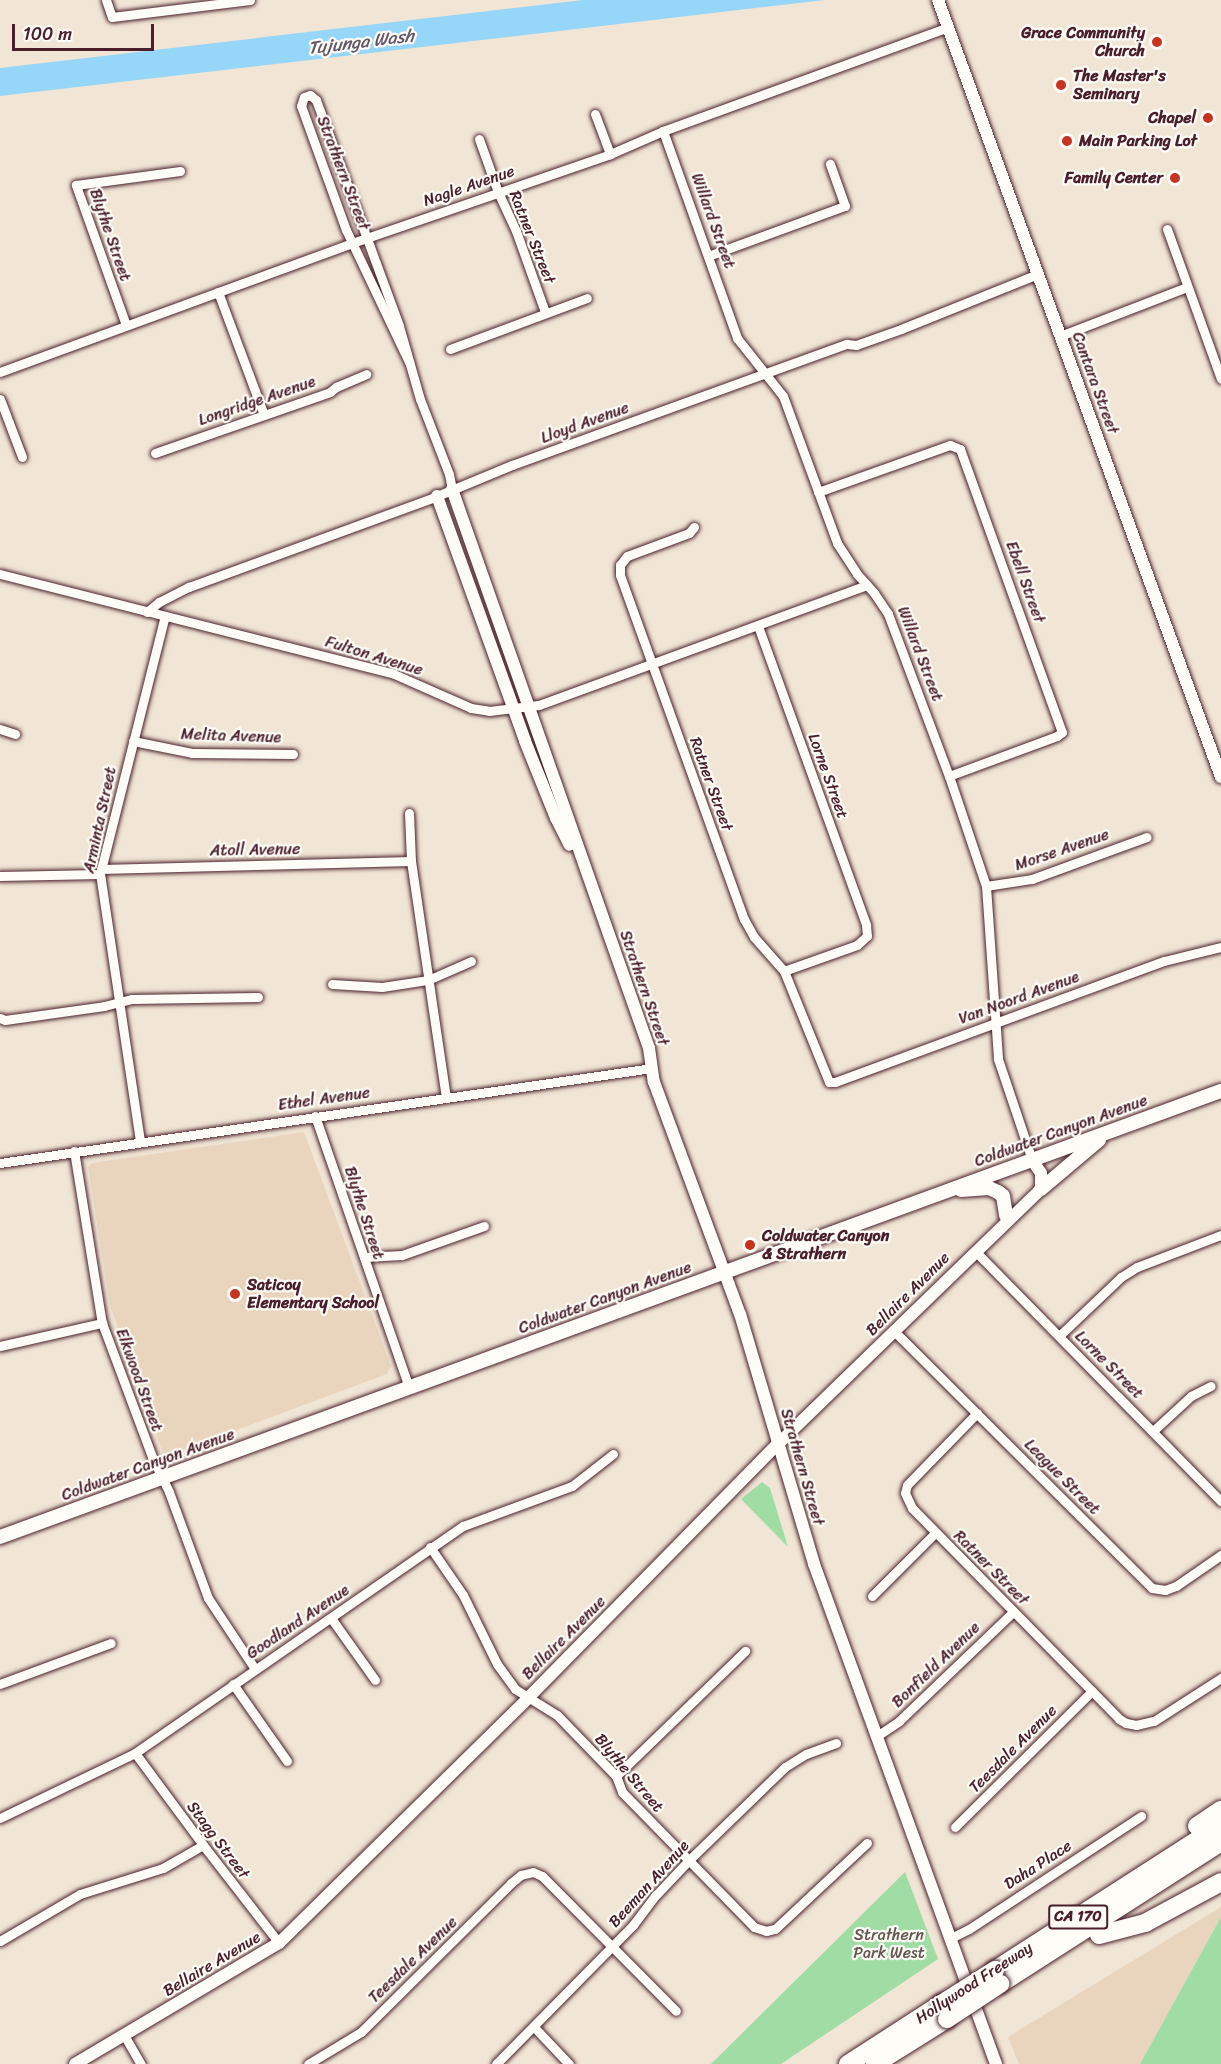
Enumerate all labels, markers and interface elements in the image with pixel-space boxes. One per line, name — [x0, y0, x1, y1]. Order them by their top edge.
scale bar — [15, 12, 158, 50]
text: 100 m — [23, 18, 72, 50]
place label: Grace Community Church — [1020, 23, 1145, 61]
water label: Tujunga Wash — [307, 25, 415, 59]
marker: Grace Community Church — [1150, 35, 1164, 49]
place label: The Master's Seminary — [1073, 66, 1166, 104]
marker: The Master's Seminary — [1054, 78, 1068, 92]
place label: Chapel — [1148, 108, 1196, 128]
marker: Chapel — [1201, 111, 1215, 125]
street label: Strathern Street — [312, 113, 374, 233]
place label: Main Parking Lot — [1079, 131, 1198, 151]
marker: Main Parking Lot — [1060, 134, 1074, 148]
street label: Nagle Avenue — [421, 161, 517, 211]
place label: Family Center — [1064, 168, 1163, 188]
street label: Willard Street — [687, 171, 739, 271]
marker: Family Center — [1168, 171, 1182, 185]
street label: Blythe Street — [85, 186, 135, 284]
street label: Ratner Street — [505, 188, 559, 286]
street label: Cantara Street — [1068, 329, 1122, 437]
street label: Longridge Avenue — [196, 372, 318, 430]
street label: Lloyd Avenue — [538, 398, 632, 448]
street label: Ebell Street — [1001, 538, 1049, 626]
street label: Willard Street — [893, 604, 947, 704]
street label: Fulton Avenue — [323, 632, 425, 680]
street label: Melita Avenue — [180, 725, 282, 747]
street label: Lorne Street — [804, 731, 852, 821]
street label: Ratner Street — [685, 734, 737, 834]
street label: Arminta Street — [79, 765, 121, 875]
street label: Morse Avenue — [1012, 825, 1112, 875]
street label: Atoll Avenue — [210, 840, 300, 860]
street label: Strathern Street — [615, 928, 673, 1048]
street label: Van Noord Avenue — [956, 967, 1082, 1029]
street label: Ethel Avenue — [277, 1083, 371, 1115]
street label: Coldwater Canyon Avenue — [972, 1091, 1150, 1171]
street label: Blythe Street — [340, 1164, 388, 1262]
place label: Coldwater Canyon & Strathern — [762, 1226, 889, 1264]
marker: Coldwater Canyon & Strathern — [743, 1238, 757, 1252]
street label: Bellaire Avenue — [862, 1248, 954, 1340]
street label: Coldwater Canyon Avenue — [516, 1258, 694, 1338]
place label: Saticoy Elementary School — [247, 1275, 379, 1313]
marker: Saticoy Elementary School — [228, 1287, 242, 1301]
street label: Elkwood Street — [111, 1326, 167, 1434]
street label: Lorne Street — [1071, 1327, 1147, 1403]
street label: Strathern Street — [776, 1406, 828, 1528]
street label: Coldwater Canyon Avenue — [59, 1425, 237, 1505]
street label: League Street — [1020, 1435, 1104, 1519]
street label: Ratner Street — [949, 1526, 1033, 1610]
street label: Goodland Avenue — [243, 1581, 353, 1663]
street label: Bellaire Avenue — [518, 1592, 610, 1684]
street label: Bonfield Avenue — [888, 1618, 984, 1712]
street label: Teesdale Avenue — [965, 1701, 1061, 1797]
street label: Blythe Street — [591, 1730, 667, 1816]
street label: Stagg Street — [183, 1798, 253, 1882]
street label: Beeman Avenue — [605, 1836, 693, 1932]
street label: Daha Place — [1001, 1836, 1075, 1894]
road number: CA 170 — [1048, 1905, 1108, 1929]
street label: Teesdale Avenue — [365, 1913, 461, 2007]
park label: Strathern Park West — [853, 1925, 925, 1963]
street label: Bellaire Avenue — [160, 1927, 264, 2001]
street label: Hollywood Freeway — [912, 1938, 1036, 2028]

